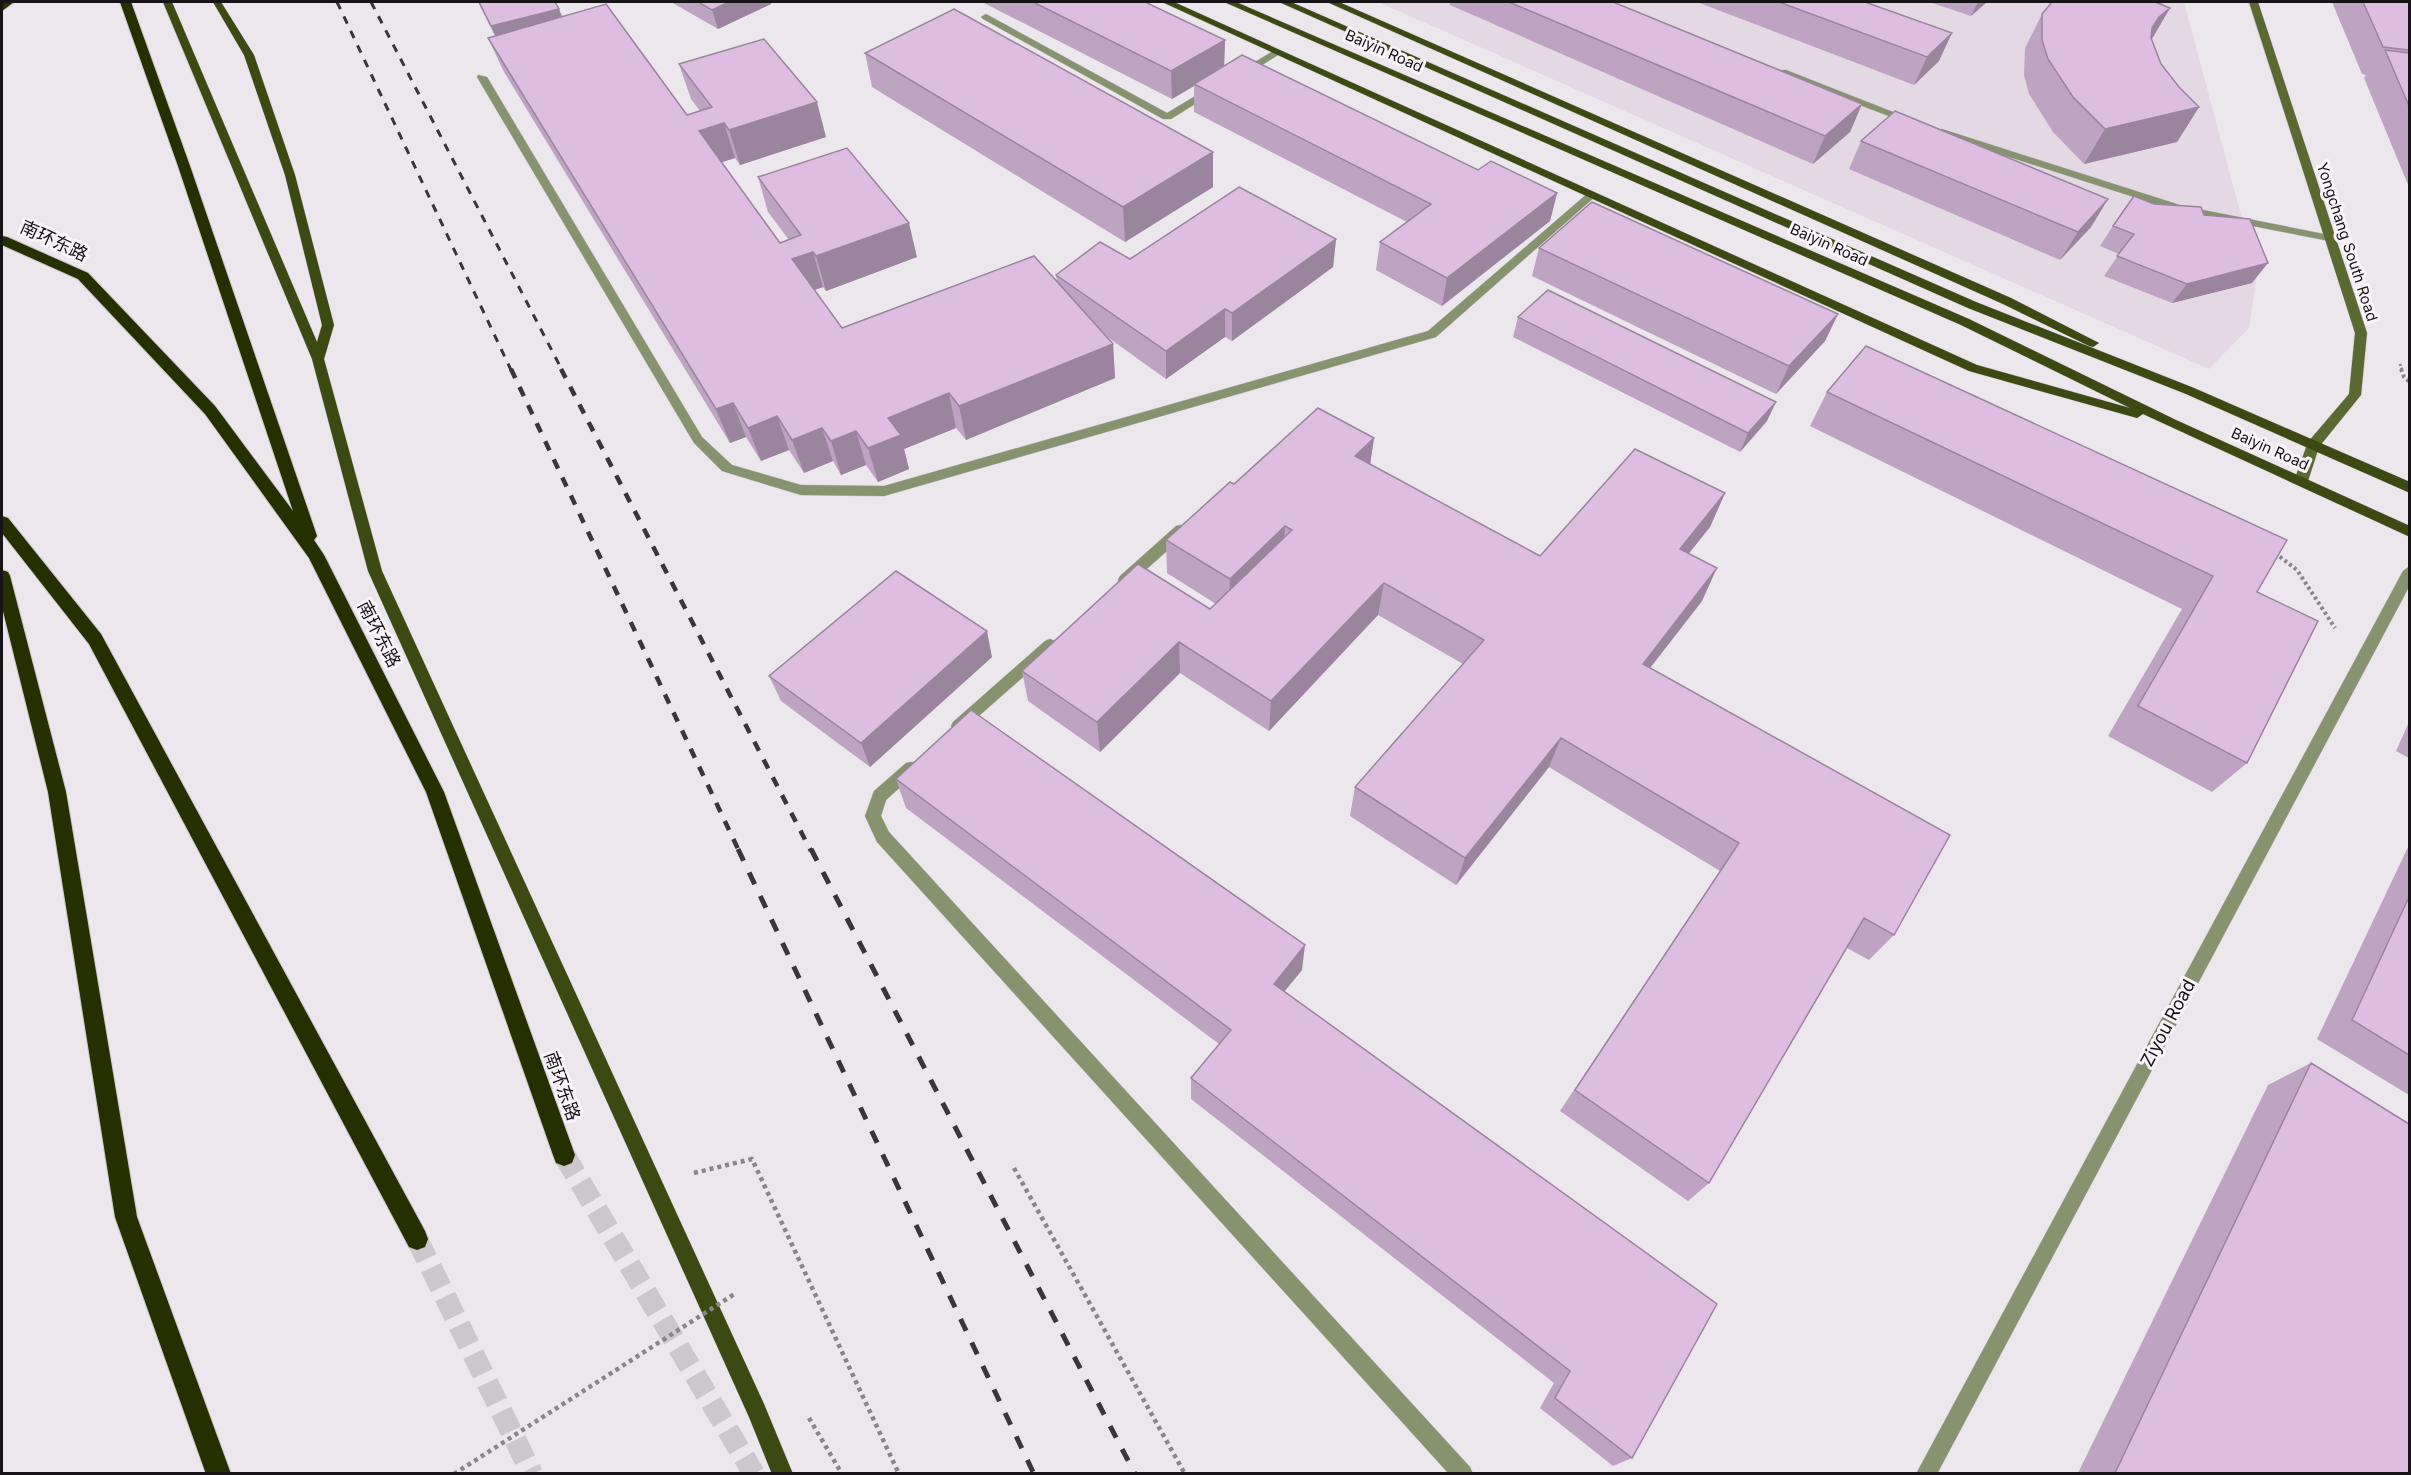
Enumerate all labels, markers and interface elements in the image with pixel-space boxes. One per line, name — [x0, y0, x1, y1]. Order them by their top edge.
street label: Baiyin Road — [1342, 25, 1426, 76]
street label: Yongchang South Road — [2313, 160, 2382, 324]
street label: 南环东路 — [17, 216, 91, 265]
street label: Baiyin Road — [1787, 219, 1871, 270]
street label: Baiyin Road — [2228, 423, 2312, 474]
street label: 南环东路 — [354, 597, 405, 671]
street label: Ziyou Road — [2136, 976, 2199, 1070]
street label: 南环东路 — [540, 1048, 585, 1123]

